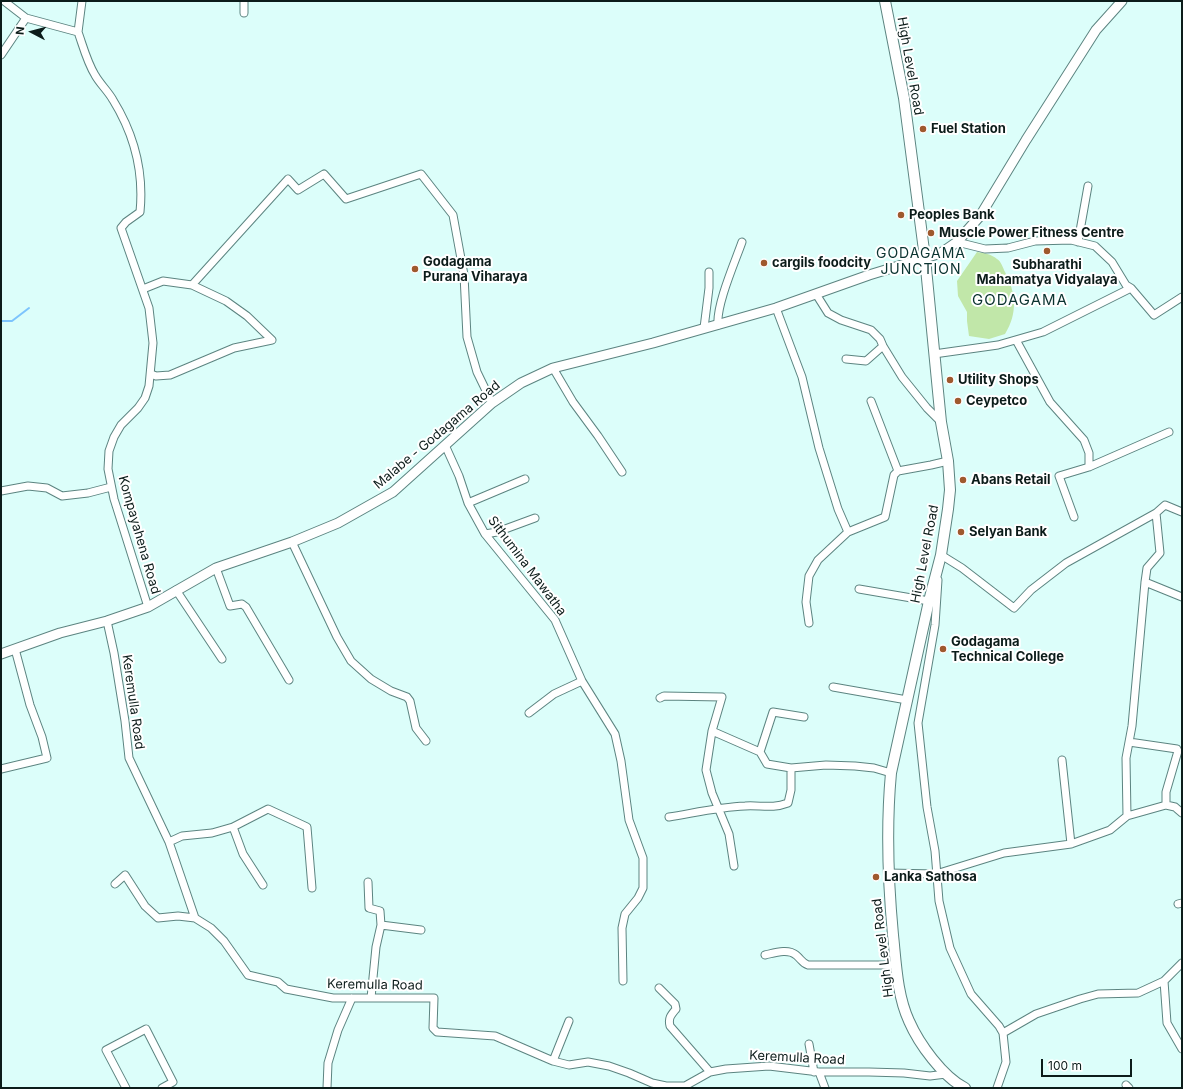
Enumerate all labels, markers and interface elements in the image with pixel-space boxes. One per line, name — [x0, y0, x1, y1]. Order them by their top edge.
north arrow — [12, 12, 52, 52]
street label: High Level Road — [894, 16, 926, 116]
text: N — [13, 26, 27, 36]
place label: Fuel Station — [931, 121, 1006, 137]
marker: Fuel Station — [918, 124, 928, 134]
place label: Peoples Bank — [909, 207, 995, 223]
marker: Peoples Bank — [896, 210, 906, 220]
place label: Muscle Power Fitness Centre — [939, 225, 1124, 241]
marker: Muscle Power Fitness Centre — [926, 228, 936, 238]
district label: GODAGAMA JUNCTION — [876, 246, 966, 278]
marker: Subharathi Mahamatya Vidyalaya — [1042, 246, 1052, 256]
place label: Godagama Purana Viharaya — [423, 254, 527, 285]
place label: cargils foodcity — [772, 255, 871, 271]
place label: Subharathi Mahamatya Vidyalaya — [977, 257, 1117, 288]
marker: cargils foodcity — [759, 258, 769, 268]
marker: Godagama Purana Viharaya — [410, 264, 420, 274]
district label: GODAGAMA — [972, 291, 1068, 309]
place label: Utility Shops — [958, 372, 1039, 388]
marker: Utility Shops — [945, 375, 955, 385]
street label: Malabe - Godagama Road — [371, 378, 503, 492]
place label: Ceypetco — [966, 393, 1027, 409]
marker: Ceypetco — [953, 396, 963, 406]
place label: Abans Retail — [971, 472, 1051, 488]
street label: Kompayahena Road — [115, 474, 163, 596]
marker: Abans Retail — [958, 475, 968, 485]
street label: High Level Road — [908, 504, 942, 604]
street label: Sithumina Mawatha — [485, 513, 569, 619]
place label: Selyan Bank — [969, 524, 1047, 540]
marker: Selyan Bank — [956, 527, 966, 537]
place label: Godagama Technical College — [951, 634, 1064, 665]
marker: Godagama Technical College — [938, 644, 948, 654]
street label: Keremulla Road — [119, 654, 147, 750]
place label: Lanka Sathosa — [884, 869, 977, 885]
marker: Lanka Sathosa — [871, 872, 881, 882]
street label: High Level Road — [869, 898, 897, 998]
street label: Keremulla Road — [327, 976, 423, 994]
street label: Keremulla Road — [749, 1048, 845, 1068]
scale bar — [1043, 1051, 1134, 1077]
text: 100 m — [1048, 1058, 1082, 1073]

